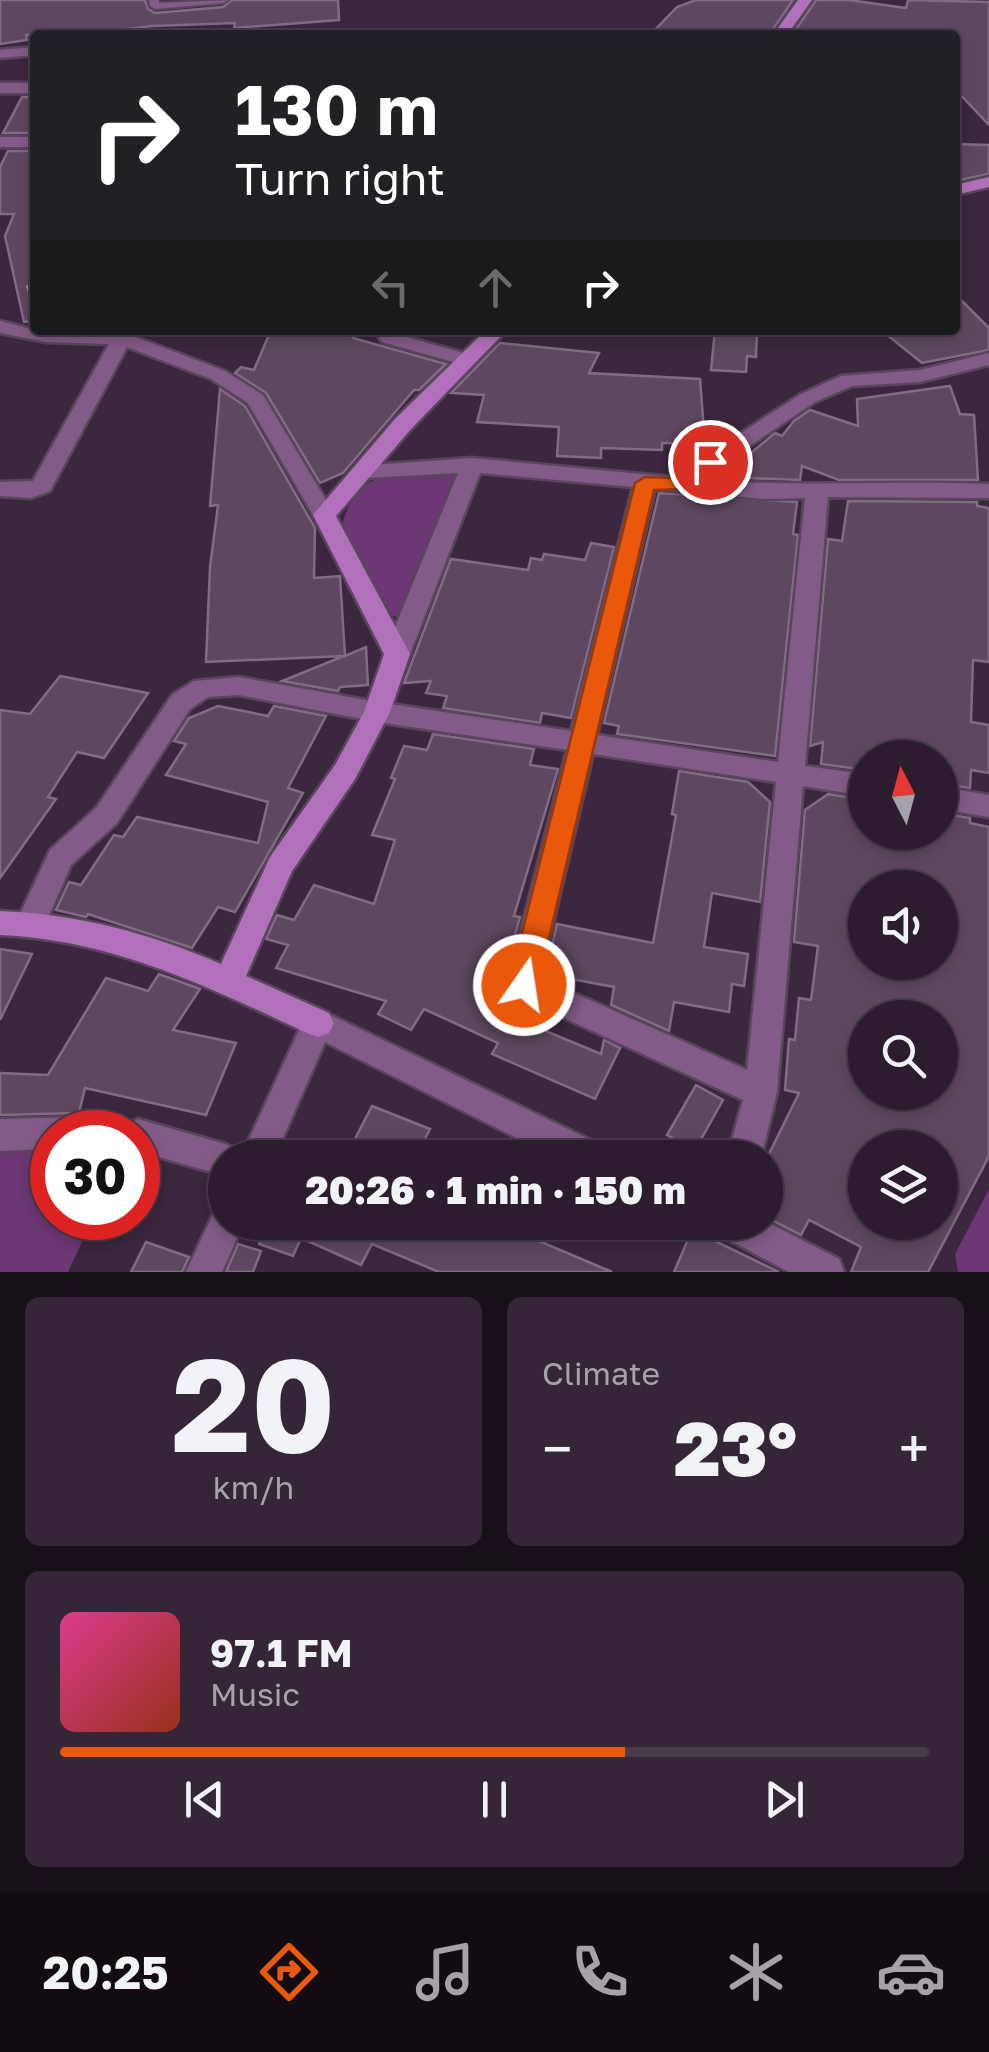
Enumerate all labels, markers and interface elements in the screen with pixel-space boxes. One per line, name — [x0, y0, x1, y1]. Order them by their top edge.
text: 130 m — [235, 66, 438, 150]
icon: right — [70, 70, 200, 200]
text: Turn right — [235, 151, 445, 205]
icon: left — [363, 260, 418, 315]
icon: ahead — [468, 260, 523, 315]
icon: right — [573, 260, 628, 315]
pin — [668, 420, 753, 505]
icon: arrive — [683, 435, 738, 490]
north arrow — [848, 740, 958, 850]
map controls — [848, 740, 958, 1240]
button: sound — [848, 870, 958, 980]
position arrow — [472, 933, 576, 1037]
button: search — [848, 1000, 958, 1110]
speed limit sign: 30 — [30, 1110, 160, 1240]
button: layers — [848, 1130, 958, 1240]
text: 20:26 · 1 min · 150 m — [305, 1167, 686, 1212]
text: 20 — [172, 1325, 335, 1481]
text: Climate — [542, 1354, 660, 1392]
text: 23° — [674, 1402, 797, 1493]
text: − — [542, 1415, 572, 1481]
text: + — [899, 1415, 929, 1481]
text: km/h — [213, 1468, 294, 1506]
text: 97.1 FM — [210, 1630, 353, 1675]
text: Music — [210, 1675, 300, 1713]
icon: previous — [177, 1772, 232, 1827]
icon: pause — [467, 1772, 522, 1827]
icon: next — [757, 1772, 812, 1827]
icon: directions — [254, 1937, 324, 2007]
icon: music — [410, 1937, 480, 2007]
icon: phone — [565, 1937, 635, 2007]
icon: climate — [721, 1937, 791, 2007]
icon: car — [876, 1937, 946, 2007]
text: 20:25 — [43, 1945, 169, 1999]

